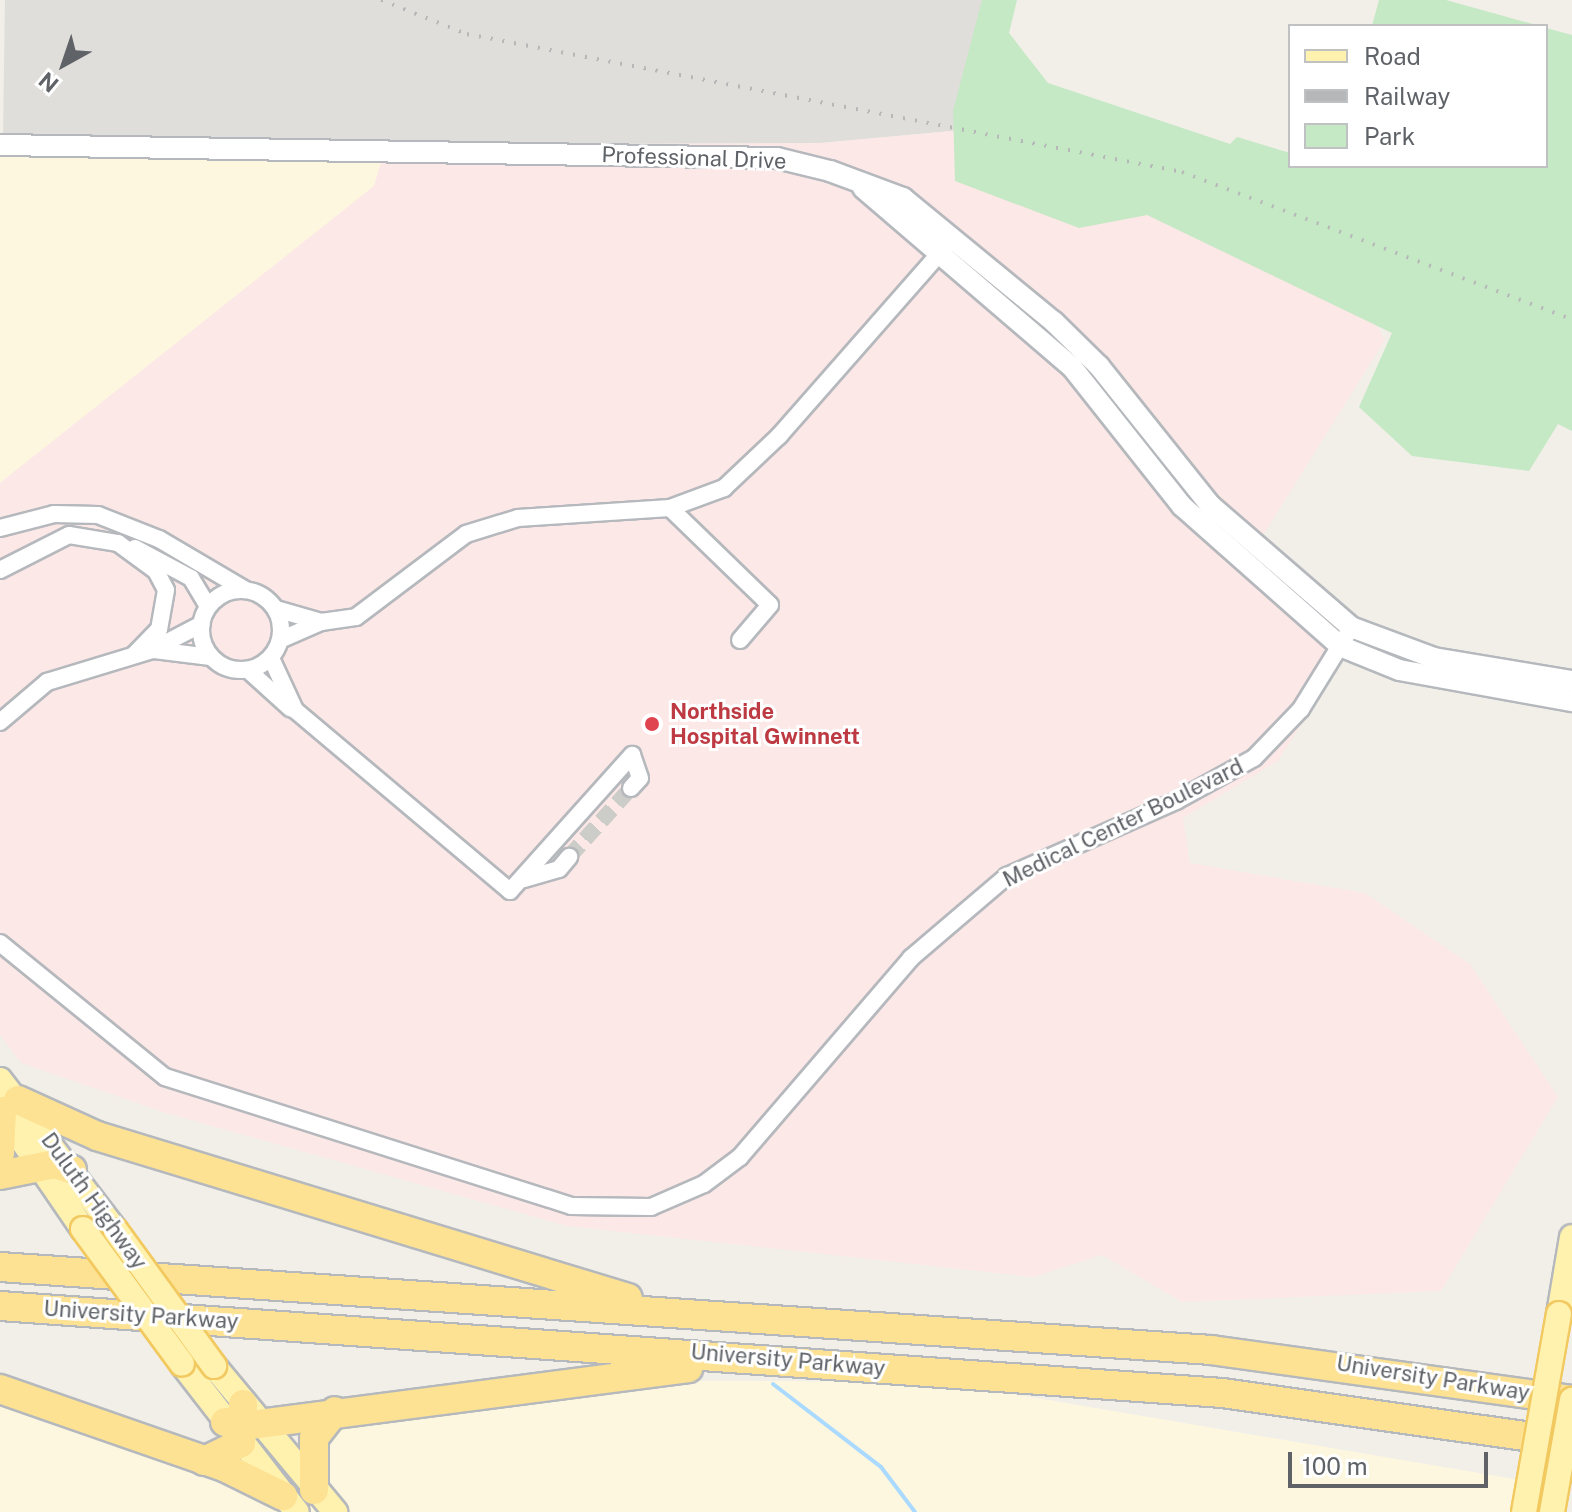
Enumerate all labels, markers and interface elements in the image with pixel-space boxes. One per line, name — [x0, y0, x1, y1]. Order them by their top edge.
north arrow — [24, 24, 104, 104]
legend — [1288, 24, 1548, 168]
text: Road — [1364, 42, 1421, 70]
text: N — [34, 67, 64, 98]
text: Railway — [1364, 82, 1450, 110]
text: Park — [1364, 122, 1415, 150]
street label: Professional Drive — [601, 142, 787, 174]
place label: Northside Hospital Gwinnett — [670, 698, 860, 750]
marker: Northside Hospital Gwinnett — [641, 713, 663, 735]
street label: Medical Center Boulevard — [999, 753, 1247, 893]
street label: Duluth Highway — [36, 1127, 152, 1275]
street label: University Parkway — [43, 1295, 239, 1335]
street label: University Parkway — [690, 1338, 886, 1382]
street label: University Parkway — [1334, 1350, 1532, 1406]
scale bar — [1292, 1436, 1492, 1486]
text: 100 m — [1302, 1452, 1368, 1480]

